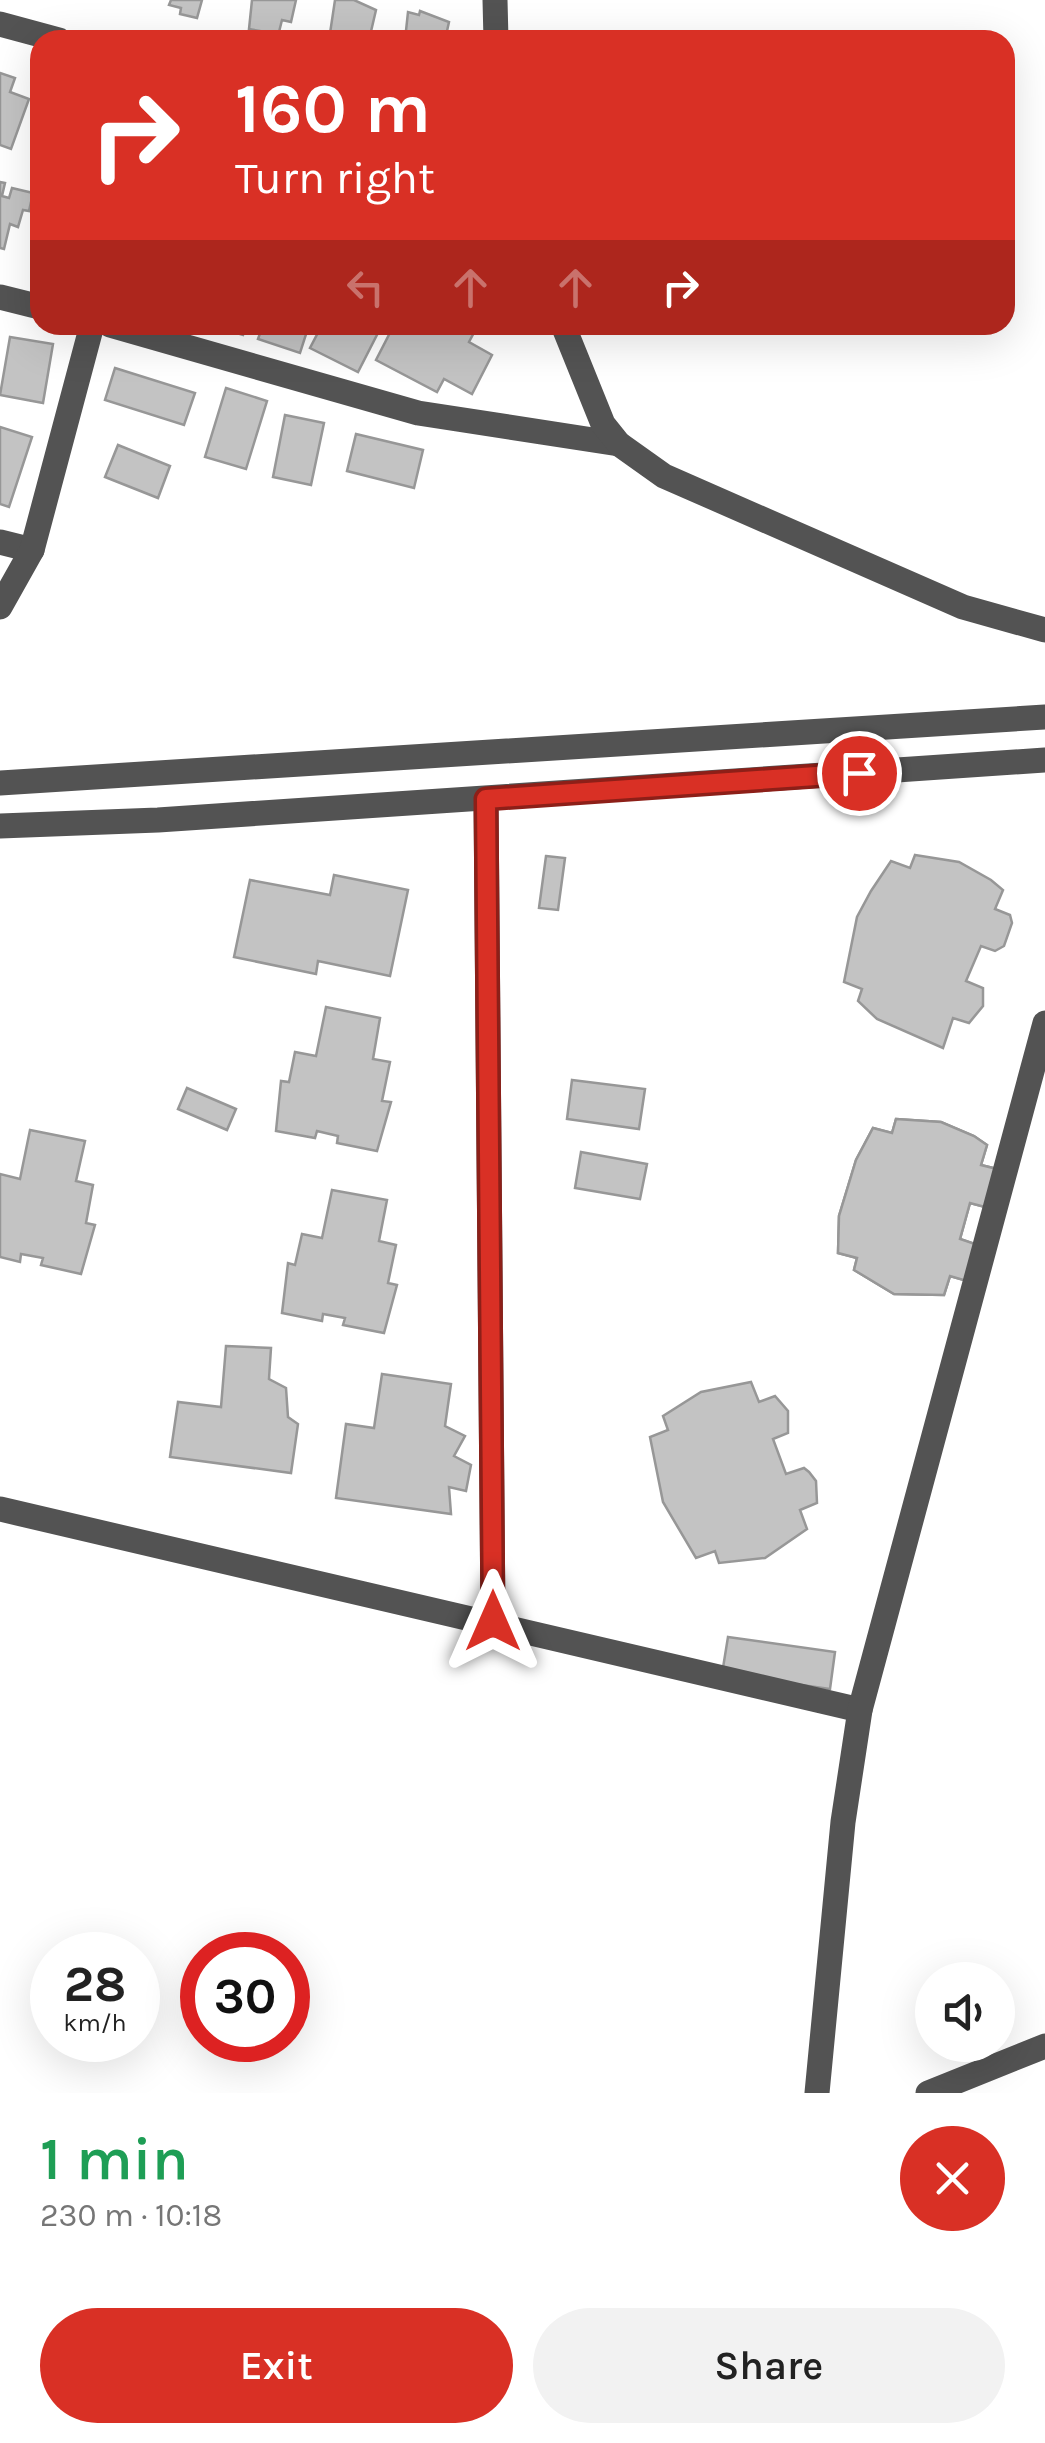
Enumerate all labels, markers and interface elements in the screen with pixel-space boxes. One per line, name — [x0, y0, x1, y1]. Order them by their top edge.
text: 160 m — [235, 68, 431, 150]
icon: right — [70, 70, 200, 200]
text: Turn right — [235, 152, 435, 204]
icon: left — [338, 260, 393, 315]
icon: ahead — [443, 260, 498, 315]
icon: ahead — [548, 260, 603, 315]
icon: right — [653, 260, 708, 315]
pin — [817, 731, 902, 816]
icon: arrive — [832, 746, 887, 801]
position arrow — [441, 1569, 545, 1673]
speed limit sign: 30 — [180, 1932, 310, 2062]
text: 28 — [64, 1955, 126, 2014]
map controls — [915, 1962, 1015, 2062]
button: sound — [915, 1962, 1015, 2062]
text: km/h — [63, 2008, 127, 2037]
text: 1 min — [40, 2124, 189, 2194]
button: close — [900, 2126, 1005, 2231]
text: 230 m · 10:18 — [40, 2197, 222, 2234]
button: Exit — [40, 2308, 513, 2423]
button: Share — [533, 2308, 1005, 2423]

